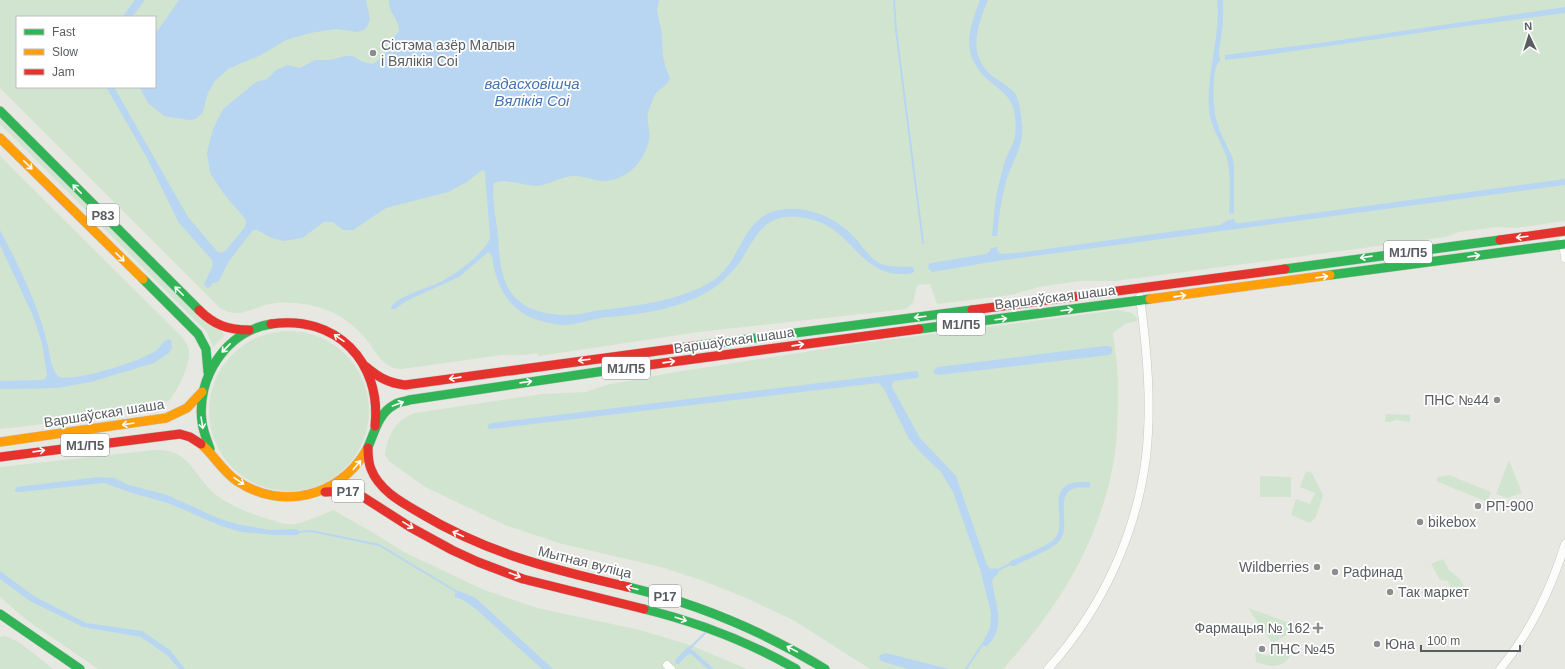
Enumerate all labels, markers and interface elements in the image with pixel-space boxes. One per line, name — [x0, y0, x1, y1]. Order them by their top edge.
legend — [16, 16, 156, 88]
north arrow — [1509, 16, 1549, 56]
text: N — [1524, 20, 1533, 32]
text: Fast — [52, 25, 76, 39]
place label: Сістэма азёр Малыя і Вялікія Соі — [381, 37, 515, 69]
text: Slow — [52, 45, 78, 59]
marker: Сістэма азёр Малыя і Вялікія Соі — [368, 48, 378, 58]
text: Jam — [52, 65, 75, 79]
water label: вадасховішча Вялікія Соі — [484, 75, 580, 109]
one-way arrow — [23, 160, 33, 170]
one-way arrow — [72, 184, 82, 194]
road number: Р83 — [87, 204, 119, 226]
one-way arrow — [1516, 233, 1529, 240]
road number: М1/П5 — [1384, 241, 1432, 263]
one-way arrow — [115, 252, 125, 261]
one-way arrow — [1467, 252, 1480, 260]
one-way arrow — [1360, 253, 1373, 261]
one-way arrow — [1315, 273, 1328, 281]
street label: Варшаўская шаша — [994, 282, 1117, 312]
one-way arrow — [174, 286, 184, 296]
one-way arrow — [1173, 292, 1186, 300]
one-way arrow — [1060, 306, 1073, 314]
one-way arrow — [914, 313, 927, 321]
road number: М1/П5 — [937, 313, 985, 335]
one-way arrow — [994, 315, 1007, 323]
street label: Варшаўская шаша — [673, 324, 796, 356]
one-way arrow — [333, 334, 344, 342]
one-way arrow — [791, 341, 804, 349]
one-way arrow — [221, 343, 231, 353]
one-way arrow — [578, 356, 591, 364]
road number: М1/П5 — [602, 357, 650, 379]
one-way arrow — [662, 358, 675, 366]
one-way arrow — [449, 374, 462, 382]
one-way arrow — [520, 378, 533, 386]
place label: ПНС №44 — [1424, 392, 1489, 408]
marker: ПНС №44 — [1492, 395, 1502, 405]
street label: Варшаўская шаша — [43, 396, 166, 430]
one-way arrow — [392, 399, 404, 407]
one-way arrow — [198, 417, 206, 430]
one-way arrow — [122, 420, 135, 428]
road number: М1/П5 — [61, 434, 109, 456]
one-way arrow — [32, 448, 45, 455]
one-way arrow — [352, 459, 361, 470]
one-way arrow — [233, 477, 244, 485]
road number: Р17 — [332, 480, 364, 502]
place label: РП-900 — [1486, 498, 1534, 514]
marker: РП-900 — [1473, 501, 1483, 511]
place label: bikebox — [1428, 514, 1476, 530]
marker: bikebox — [1415, 517, 1425, 527]
one-way arrow — [402, 522, 414, 530]
one-way arrow — [453, 530, 465, 537]
street label: Мытная вуліца — [536, 543, 634, 581]
place label: Wildberries — [1239, 559, 1309, 575]
marker: Wildberries — [1312, 562, 1322, 572]
place label: Рафинад — [1343, 564, 1403, 580]
marker: Рафинад — [1330, 567, 1340, 577]
one-way arrow — [508, 572, 520, 580]
one-way arrow — [625, 584, 638, 591]
place label: Так маркет — [1398, 584, 1470, 600]
road number: Р17 — [649, 585, 681, 607]
marker: Так маркет — [1385, 587, 1395, 597]
one-way arrow — [675, 615, 687, 623]
place label: Фармацыя № 162 — [1195, 620, 1310, 636]
marker: Фармацыя № 162 — [1313, 623, 1323, 633]
scale bar — [1421, 627, 1520, 653]
text: 100 m — [1427, 634, 1460, 648]
place label: Юна — [1385, 636, 1415, 652]
marker: Юна — [1372, 639, 1382, 649]
place label: ПНС №45 — [1270, 641, 1335, 657]
marker: ПНС №45 — [1257, 644, 1267, 654]
one-way arrow — [786, 645, 798, 652]

